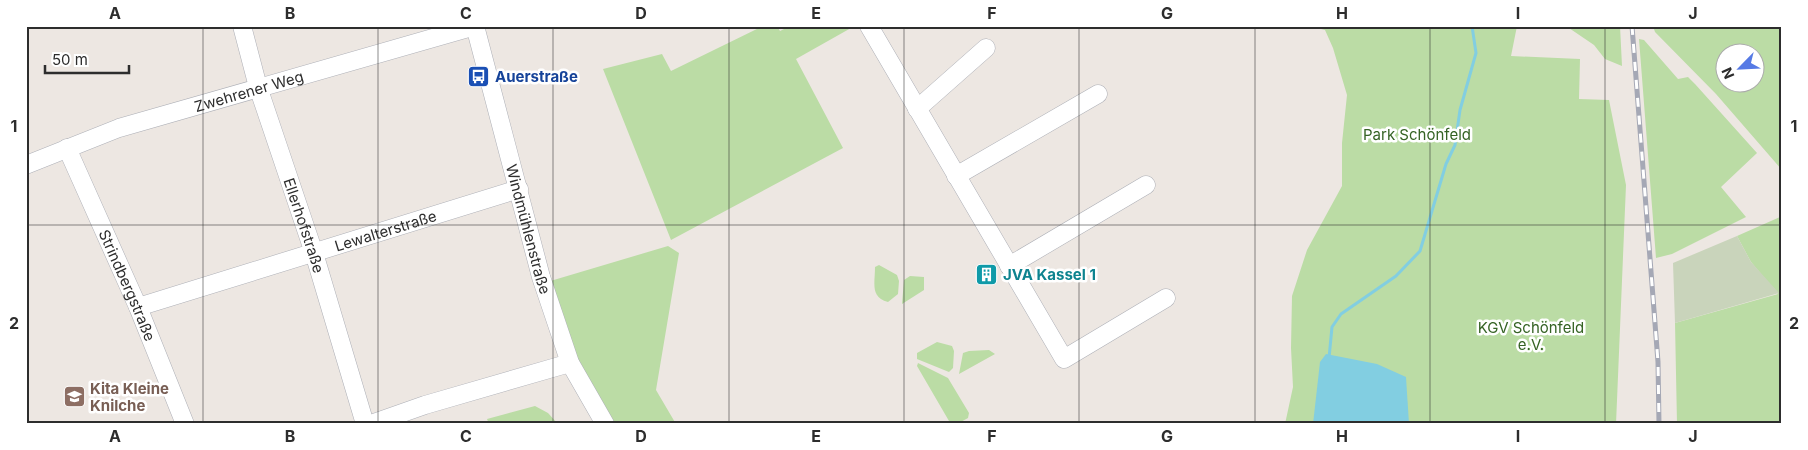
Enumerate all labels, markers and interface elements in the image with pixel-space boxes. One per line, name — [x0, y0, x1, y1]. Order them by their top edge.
text: A — [109, 3, 121, 23]
text: B — [285, 3, 295, 23]
text: C — [460, 3, 472, 23]
text: D — [635, 3, 647, 23]
text: E — [811, 3, 821, 23]
text: F — [987, 3, 997, 23]
text: G — [1161, 3, 1173, 23]
text: H — [1336, 3, 1348, 23]
text: I — [1516, 3, 1520, 23]
text: J — [1688, 3, 1698, 23]
scale bar — [45, 42, 129, 74]
north arrow — [1716, 42, 1766, 92]
text: 50 m — [52, 50, 88, 69]
bus stop icon: Auerstraße — [467, 64, 491, 88]
text: N — [1718, 65, 1738, 82]
street label: Zwehrener Weg — [192, 66, 305, 115]
place label: Auerstraße — [495, 67, 578, 86]
text: 1 — [11, 116, 17, 136]
text: 1 — [1791, 116, 1797, 136]
park label: Park Schönfeld — [1363, 125, 1471, 144]
street label: Windmühlenstraße — [502, 162, 556, 296]
street label: Ellerhofstraße — [280, 175, 329, 275]
street label: Lewalterstraße — [332, 206, 439, 255]
street label: Strindbergstraße — [95, 226, 160, 344]
building icon: JVA Kassel 1 — [975, 262, 999, 286]
place label: JVA Kassel 1 — [1003, 265, 1096, 284]
text: 2 — [9, 313, 19, 333]
text: 2 — [1789, 313, 1799, 333]
park label: KGV Schönfeld e.V. — [1478, 318, 1584, 354]
place label: Kita Kleine Knilche — [90, 379, 169, 415]
school or university icon: Kita Kleine Knilche — [62, 385, 86, 409]
text: A — [109, 426, 121, 446]
text: B — [285, 426, 295, 446]
text: C — [460, 426, 472, 446]
text: D — [635, 426, 647, 446]
text: E — [811, 426, 821, 446]
text: F — [987, 426, 997, 446]
text: G — [1161, 426, 1173, 446]
text: H — [1336, 426, 1348, 446]
text: I — [1516, 426, 1520, 446]
text: J — [1688, 426, 1698, 446]

